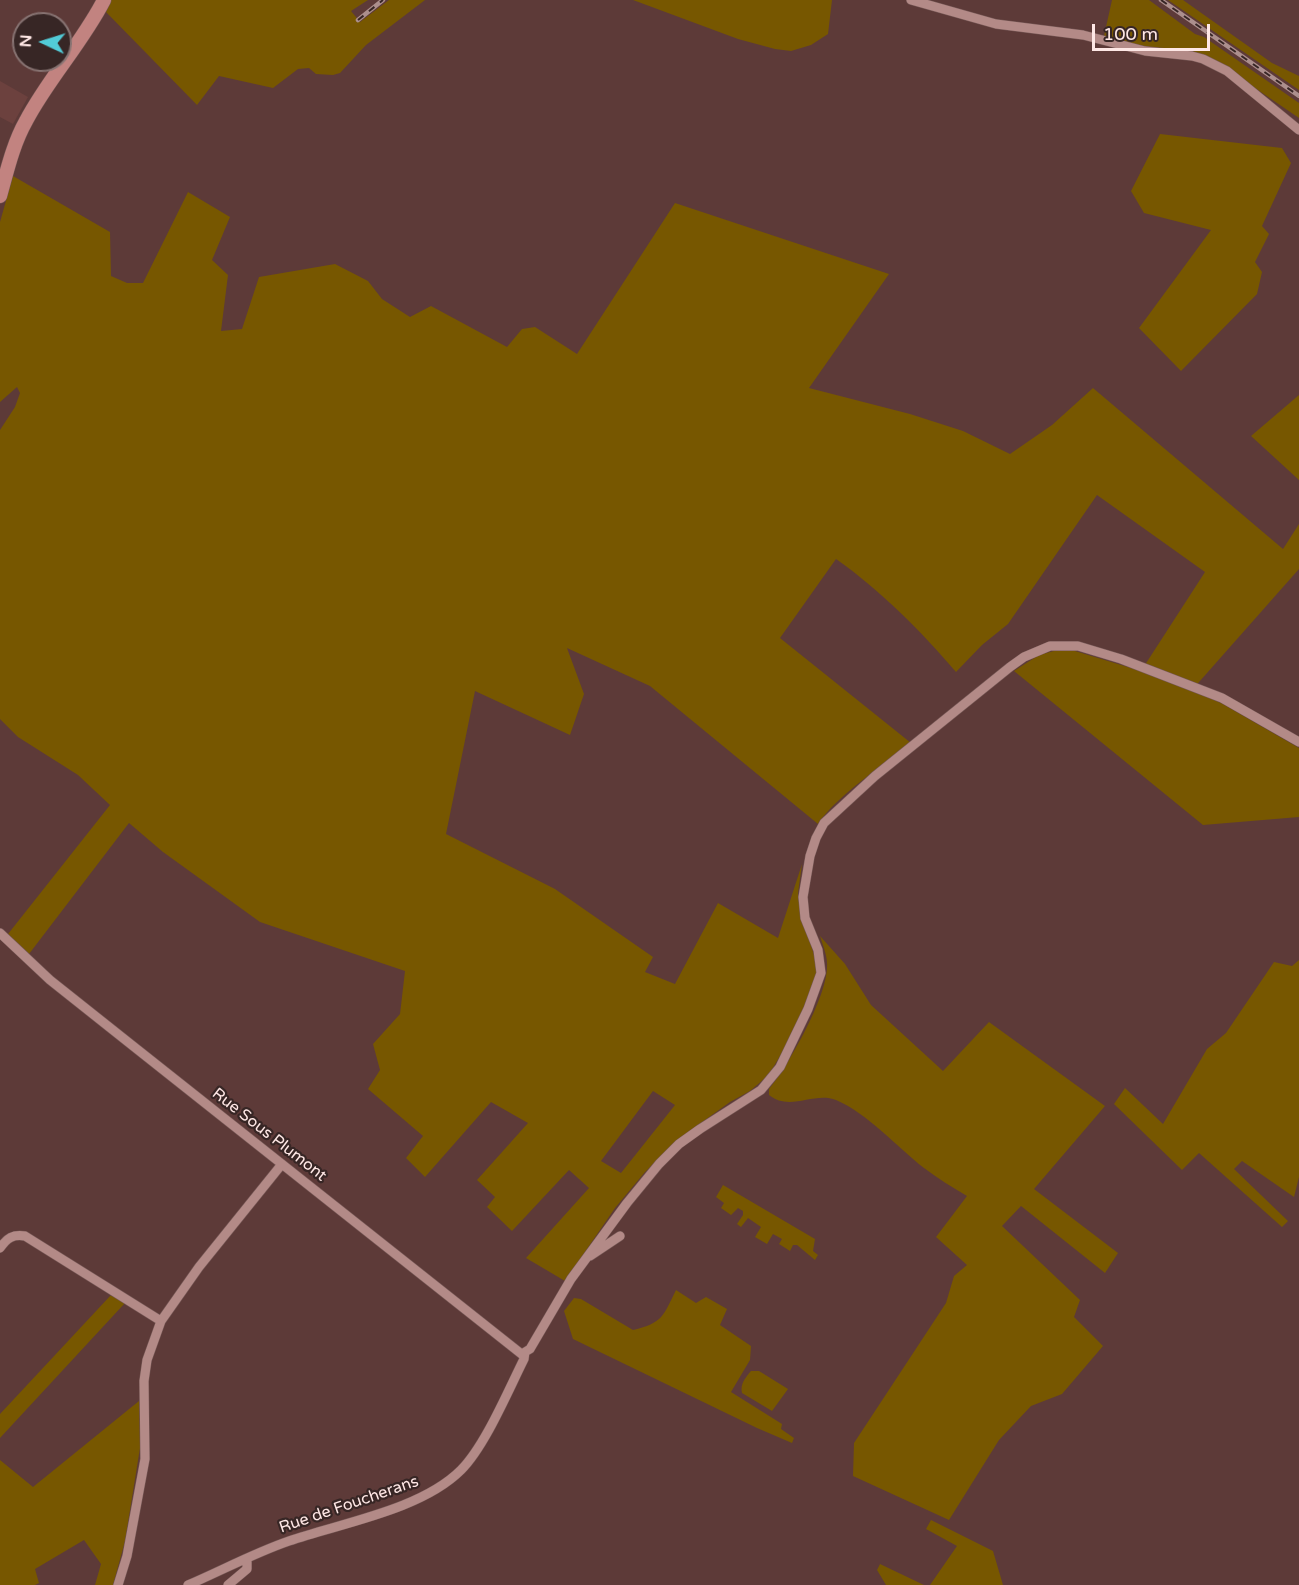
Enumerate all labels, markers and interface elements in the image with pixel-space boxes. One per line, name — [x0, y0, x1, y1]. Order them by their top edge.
north arrow — [12, 12, 72, 72]
scale bar — [1095, 12, 1214, 50]
text: 100 m — [1103, 23, 1158, 45]
text: N — [16, 34, 36, 48]
street label: Rue Sous Plumont — [208, 1084, 330, 1186]
street label: Rue de Foucherans — [277, 1472, 421, 1538]

